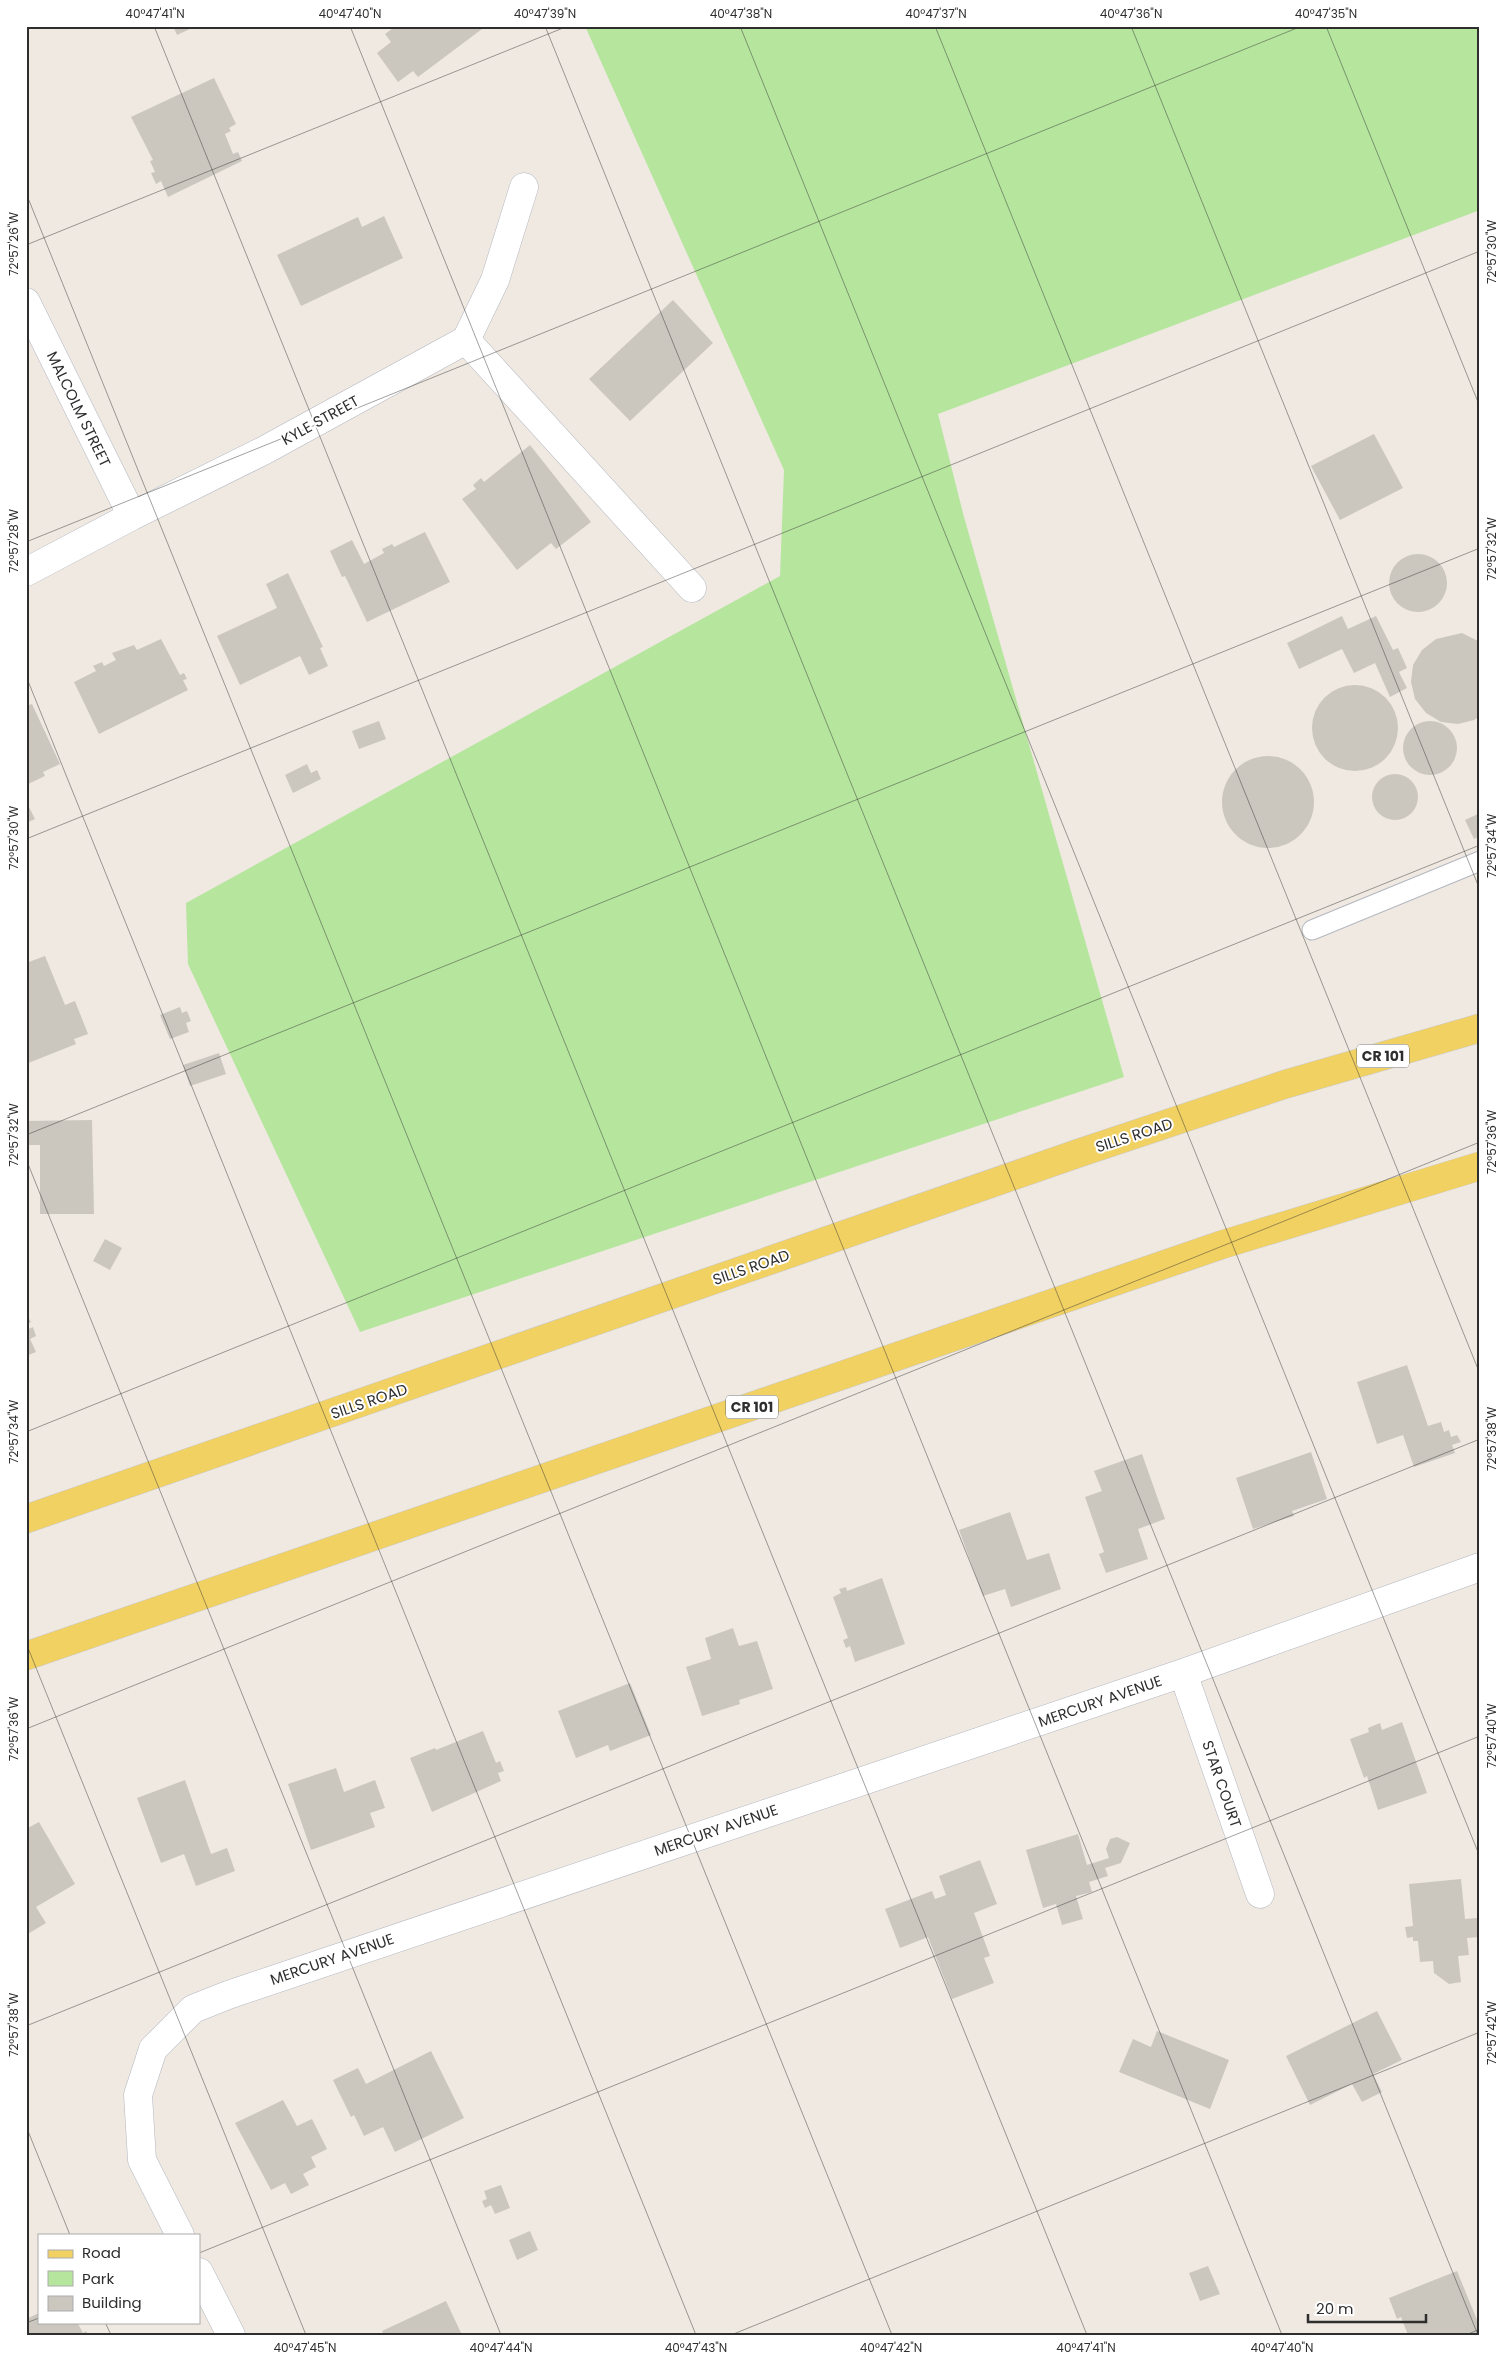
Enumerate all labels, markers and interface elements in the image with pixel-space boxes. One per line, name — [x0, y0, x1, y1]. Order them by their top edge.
text: 40°47'41"N — [125, 5, 185, 22]
text: 40°47'40"N — [318, 5, 382, 22]
text: 40°47'39"N — [514, 5, 576, 22]
text: 40°47'38"N — [710, 5, 772, 22]
text: 40°47'37"N — [905, 5, 967, 22]
text: 40°47'36"N — [1100, 5, 1162, 22]
text: 40°47'35"N — [1295, 5, 1357, 22]
text: 72°57'26"W — [5, 212, 22, 276]
text: 72°57'30"W — [1483, 220, 1500, 284]
street label: MALCOLM STREET — [42, 348, 116, 470]
street label: KYLE STREET — [278, 390, 362, 450]
text: 72°57'28"W — [5, 509, 22, 573]
text: 72°57'32"W — [1483, 517, 1500, 581]
text: 72°57'30"W — [5, 806, 22, 870]
text: 72°57'34"W — [1483, 814, 1500, 878]
road number: CR 101 — [1357, 1044, 1409, 1068]
text: 72°57'32"W — [5, 1103, 22, 1167]
text: 72°57'36"W — [1483, 1110, 1500, 1174]
street label: SILLS ROAD — [1093, 1113, 1175, 1157]
street label: SILLS ROAD — [710, 1244, 792, 1290]
street label: SILLS ROAD — [328, 1378, 410, 1424]
road number: CR 101 — [726, 1395, 778, 1418]
text: 72°57'34"W — [5, 1400, 22, 1464]
text: 72°57'38"W — [1483, 1407, 1500, 1471]
street label: MERCURY AVENUE — [1035, 1670, 1165, 1732]
text: 72°57'36"W — [5, 1697, 22, 1761]
text: 72°57'40"W — [1483, 1703, 1500, 1768]
street label: STAR COURT — [1197, 1738, 1247, 1830]
street label: MERCURY AVENUE — [651, 1799, 781, 1861]
street label: MERCURY AVENUE — [267, 1928, 397, 1990]
text: 72°57'38"W — [5, 1993, 22, 2057]
text: 72°57'42"W — [1483, 2001, 1500, 2065]
legend — [38, 2234, 200, 2324]
text: Road — [82, 2242, 121, 2263]
text: Park — [82, 2268, 114, 2289]
scale bar — [1308, 2291, 1426, 2323]
text: Building — [82, 2292, 142, 2313]
text: 20 m — [1316, 2298, 1354, 2319]
text: 40°47'45"N — [273, 2339, 337, 2356]
text: 40°47'44"N — [469, 2339, 533, 2356]
text: 40°47'43"N — [665, 2339, 727, 2356]
text: 40°47'42"N — [860, 2339, 922, 2356]
text: 40°47'41"N — [1056, 2339, 1116, 2356]
text: 40°47'40"N — [1250, 2339, 1314, 2356]

